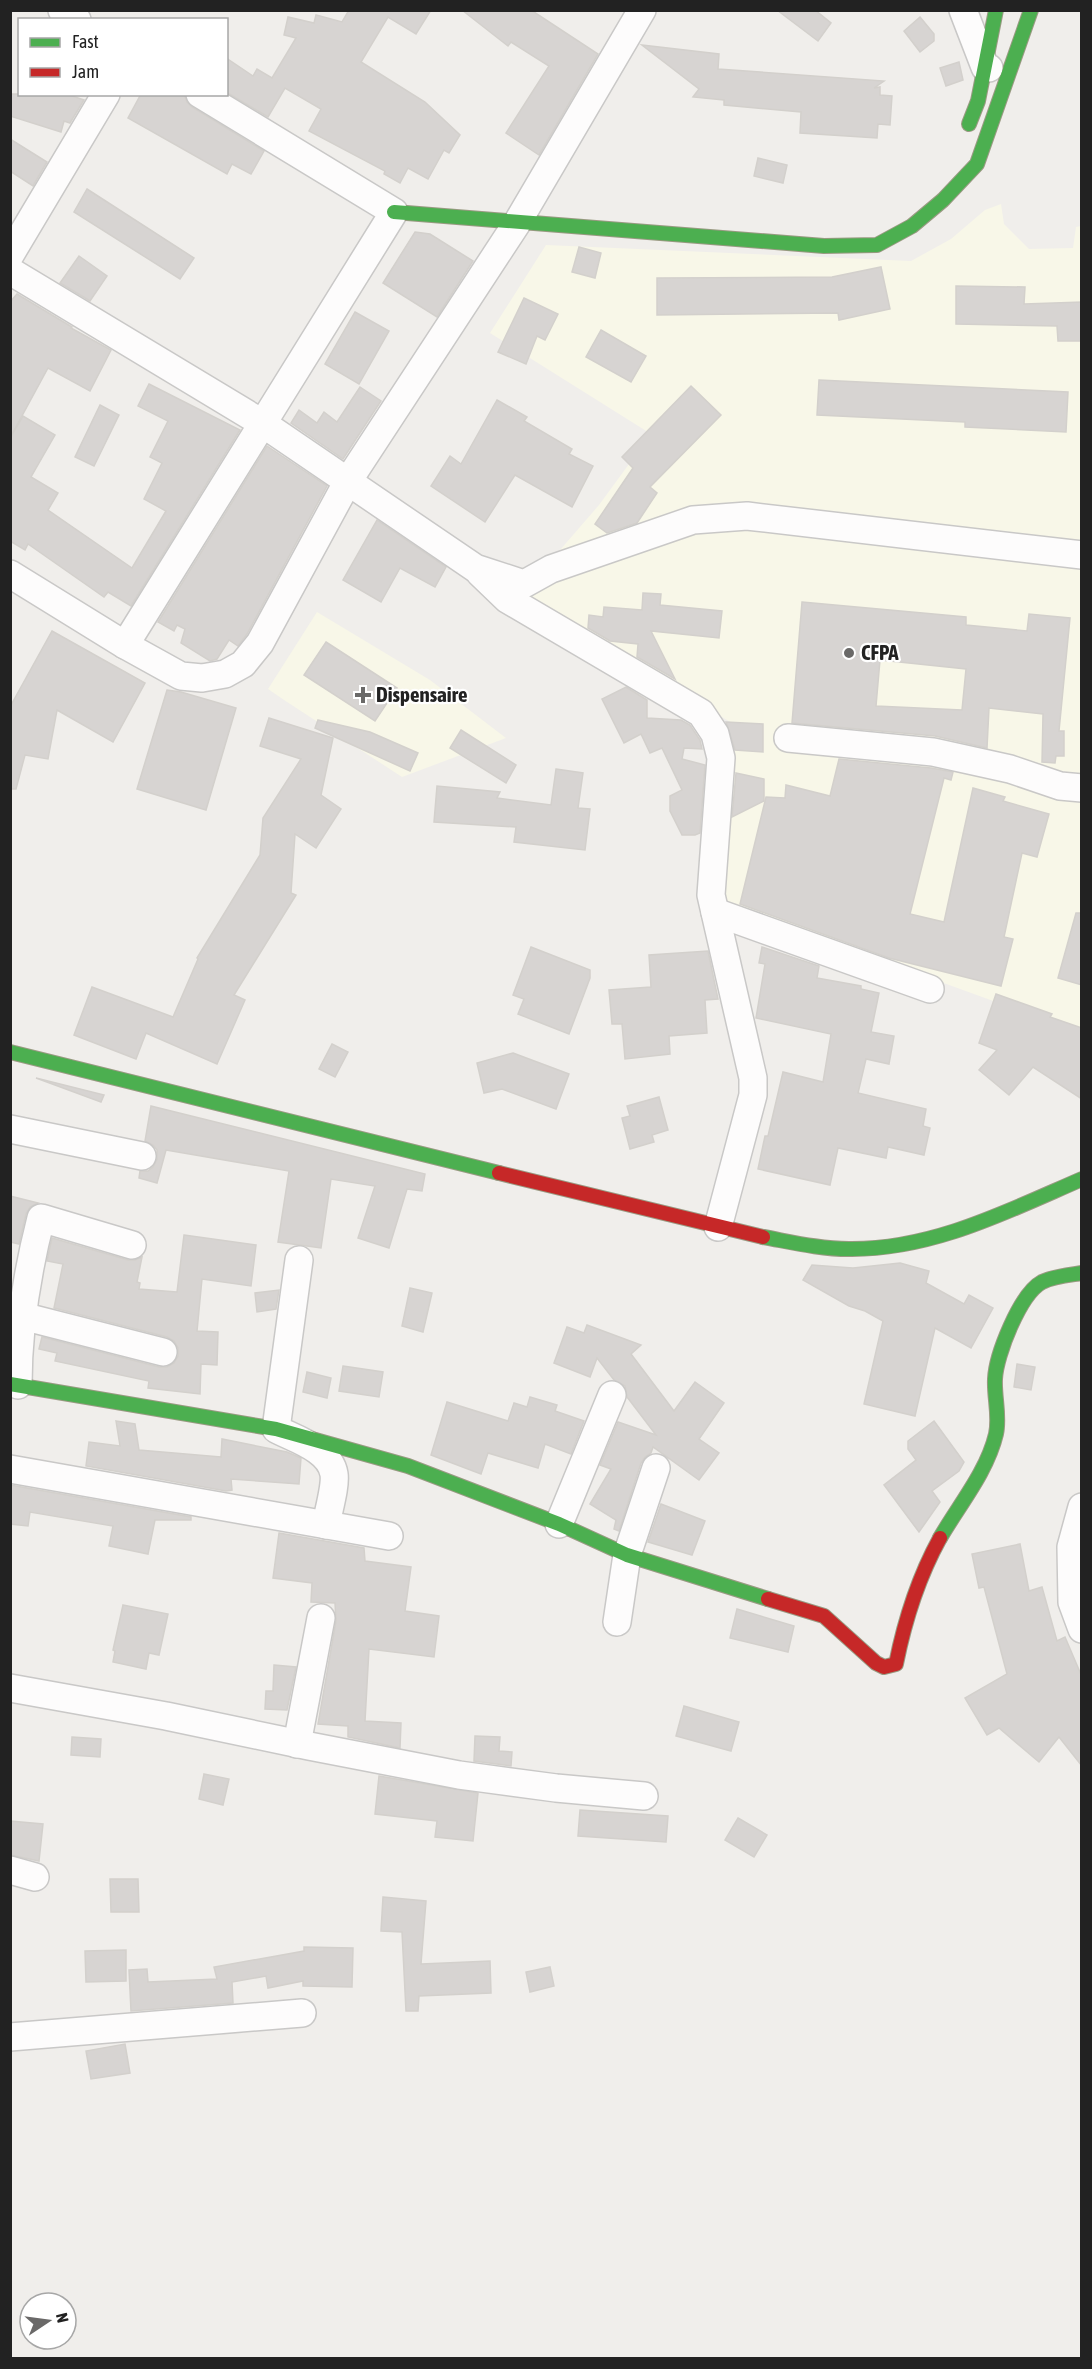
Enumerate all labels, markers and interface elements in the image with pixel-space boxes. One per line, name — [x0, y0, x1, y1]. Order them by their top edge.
legend — [18, 18, 228, 96]
text: Fast — [72, 31, 99, 52]
text: Jam — [72, 61, 99, 82]
place label: CFPA — [861, 640, 899, 664]
marker: CFPA — [842, 646, 856, 660]
place label: Dispensaire — [376, 682, 467, 706]
marker: Dispensaire — [354, 686, 372, 704]
north arrow — [18, 2291, 78, 2351]
text: N — [53, 2311, 72, 2324]

